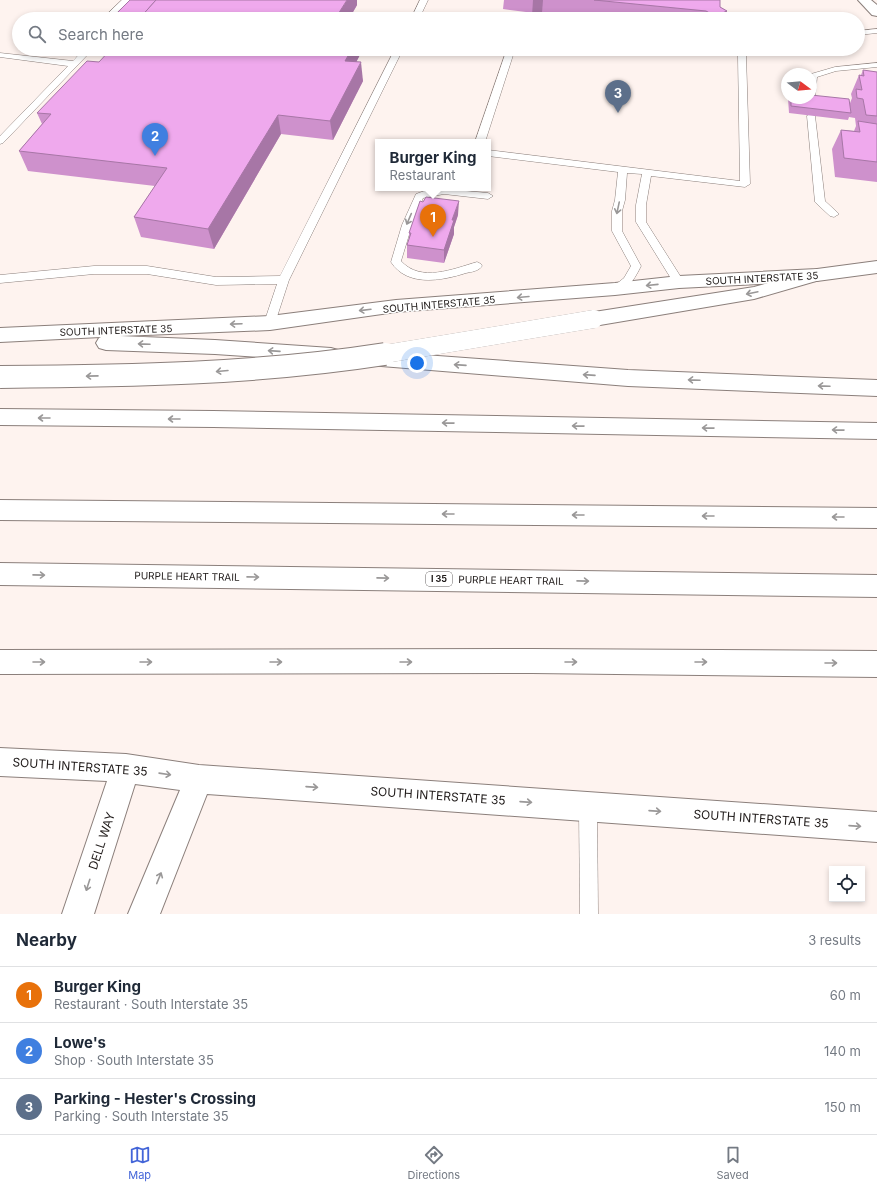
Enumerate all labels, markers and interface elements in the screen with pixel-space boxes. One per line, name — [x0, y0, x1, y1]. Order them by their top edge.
search box — [12, 12, 865, 56]
icon: search — [26, 23, 48, 45]
text: Search here — [58, 25, 144, 44]
north arrow — [781, 68, 817, 104]
pin: 3 — [605, 80, 631, 113]
pin: 2 — [142, 123, 168, 156]
popup — [375, 139, 491, 191]
text: Burger King — [390, 148, 476, 167]
text: Restaurant — [390, 167, 456, 183]
one-way arrow — [614, 201, 622, 214]
pin: 1 — [420, 204, 446, 237]
one-way arrow — [405, 213, 413, 225]
street label: SOUTH INTERSTATE 35 — [705, 269, 819, 287]
one-way arrow — [646, 281, 659, 289]
one-way arrow — [746, 289, 759, 297]
street label: SOUTH INTERSTATE 35 — [382, 293, 496, 315]
one-way arrow — [517, 293, 530, 300]
one-way arrow — [359, 307, 372, 314]
one-way arrow — [230, 321, 243, 328]
street label: SOUTH INTERSTATE 35 — [59, 322, 173, 338]
one-way arrow — [138, 341, 151, 348]
one-way arrow — [268, 348, 281, 355]
your location — [407, 353, 427, 373]
one-way arrow — [454, 361, 467, 368]
one-way arrow — [216, 368, 229, 375]
one-way arrow — [583, 371, 596, 378]
one-way arrow — [86, 372, 99, 380]
one-way arrow — [688, 377, 701, 384]
one-way arrow — [818, 382, 831, 389]
one-way arrow — [38, 414, 51, 421]
one-way arrow — [168, 415, 181, 423]
one-way arrow — [442, 419, 455, 427]
one-way arrow — [572, 422, 585, 430]
one-way arrow — [702, 424, 715, 432]
one-way arrow — [832, 427, 845, 434]
one-way arrow — [442, 510, 455, 518]
one-way arrow — [572, 511, 585, 519]
one-way arrow — [702, 512, 715, 520]
one-way arrow — [832, 514, 845, 521]
street label: PURPLE HEART TRAIL — [134, 569, 240, 583]
one-way arrow — [32, 571, 45, 579]
road number: I 35 — [426, 572, 452, 586]
one-way arrow — [246, 573, 259, 581]
street label: PURPLE HEART TRAIL — [458, 573, 564, 587]
one-way arrow — [376, 574, 389, 582]
one-way arrow — [576, 578, 589, 585]
one-way arrow — [32, 658, 45, 666]
one-way arrow — [139, 658, 152, 666]
one-way arrow — [269, 658, 282, 666]
one-way arrow — [399, 658, 412, 666]
one-way arrow — [564, 658, 577, 666]
one-way arrow — [694, 658, 707, 666]
one-way arrow — [824, 659, 837, 667]
street label: SOUTH INTERSTATE 35 — [12, 754, 148, 779]
one-way arrow — [158, 770, 171, 778]
one-way arrow — [305, 783, 318, 790]
street label: SOUTH INTERSTATE 35 — [370, 783, 506, 808]
one-way arrow — [519, 799, 532, 806]
street label: SOUTH INTERSTATE 35 — [693, 806, 829, 831]
one-way arrow — [648, 808, 661, 815]
street label: DELL WAY — [85, 810, 118, 871]
one-way arrow — [848, 822, 861, 829]
map controls — [829, 866, 865, 902]
button: locate — [829, 866, 865, 902]
one-way arrow — [156, 872, 163, 884]
one-way arrow — [83, 879, 91, 891]
text: Nearby — [16, 930, 77, 950]
text: 3 results — [808, 932, 861, 948]
text: Burger King — [54, 977, 141, 996]
text: 1 — [26, 987, 32, 1003]
text: 60 m — [830, 987, 861, 1003]
text: Restaurant · South Interstate 35 — [54, 996, 248, 1012]
text: Lowe's — [54, 1033, 106, 1052]
text: 2 — [25, 1043, 33, 1059]
text: 140 m — [824, 1043, 861, 1059]
text: Shop · South Interstate 35 — [54, 1052, 214, 1068]
text: Parking - Hester's Crossing — [54, 1089, 256, 1108]
text: 3 — [25, 1099, 33, 1115]
text: 150 m — [825, 1099, 861, 1115]
text: Parking · South Interstate 35 — [54, 1108, 229, 1124]
tab: Map — [128, 1144, 151, 1182]
tab: Directions — [408, 1144, 460, 1182]
tab: Saved — [717, 1144, 749, 1182]

